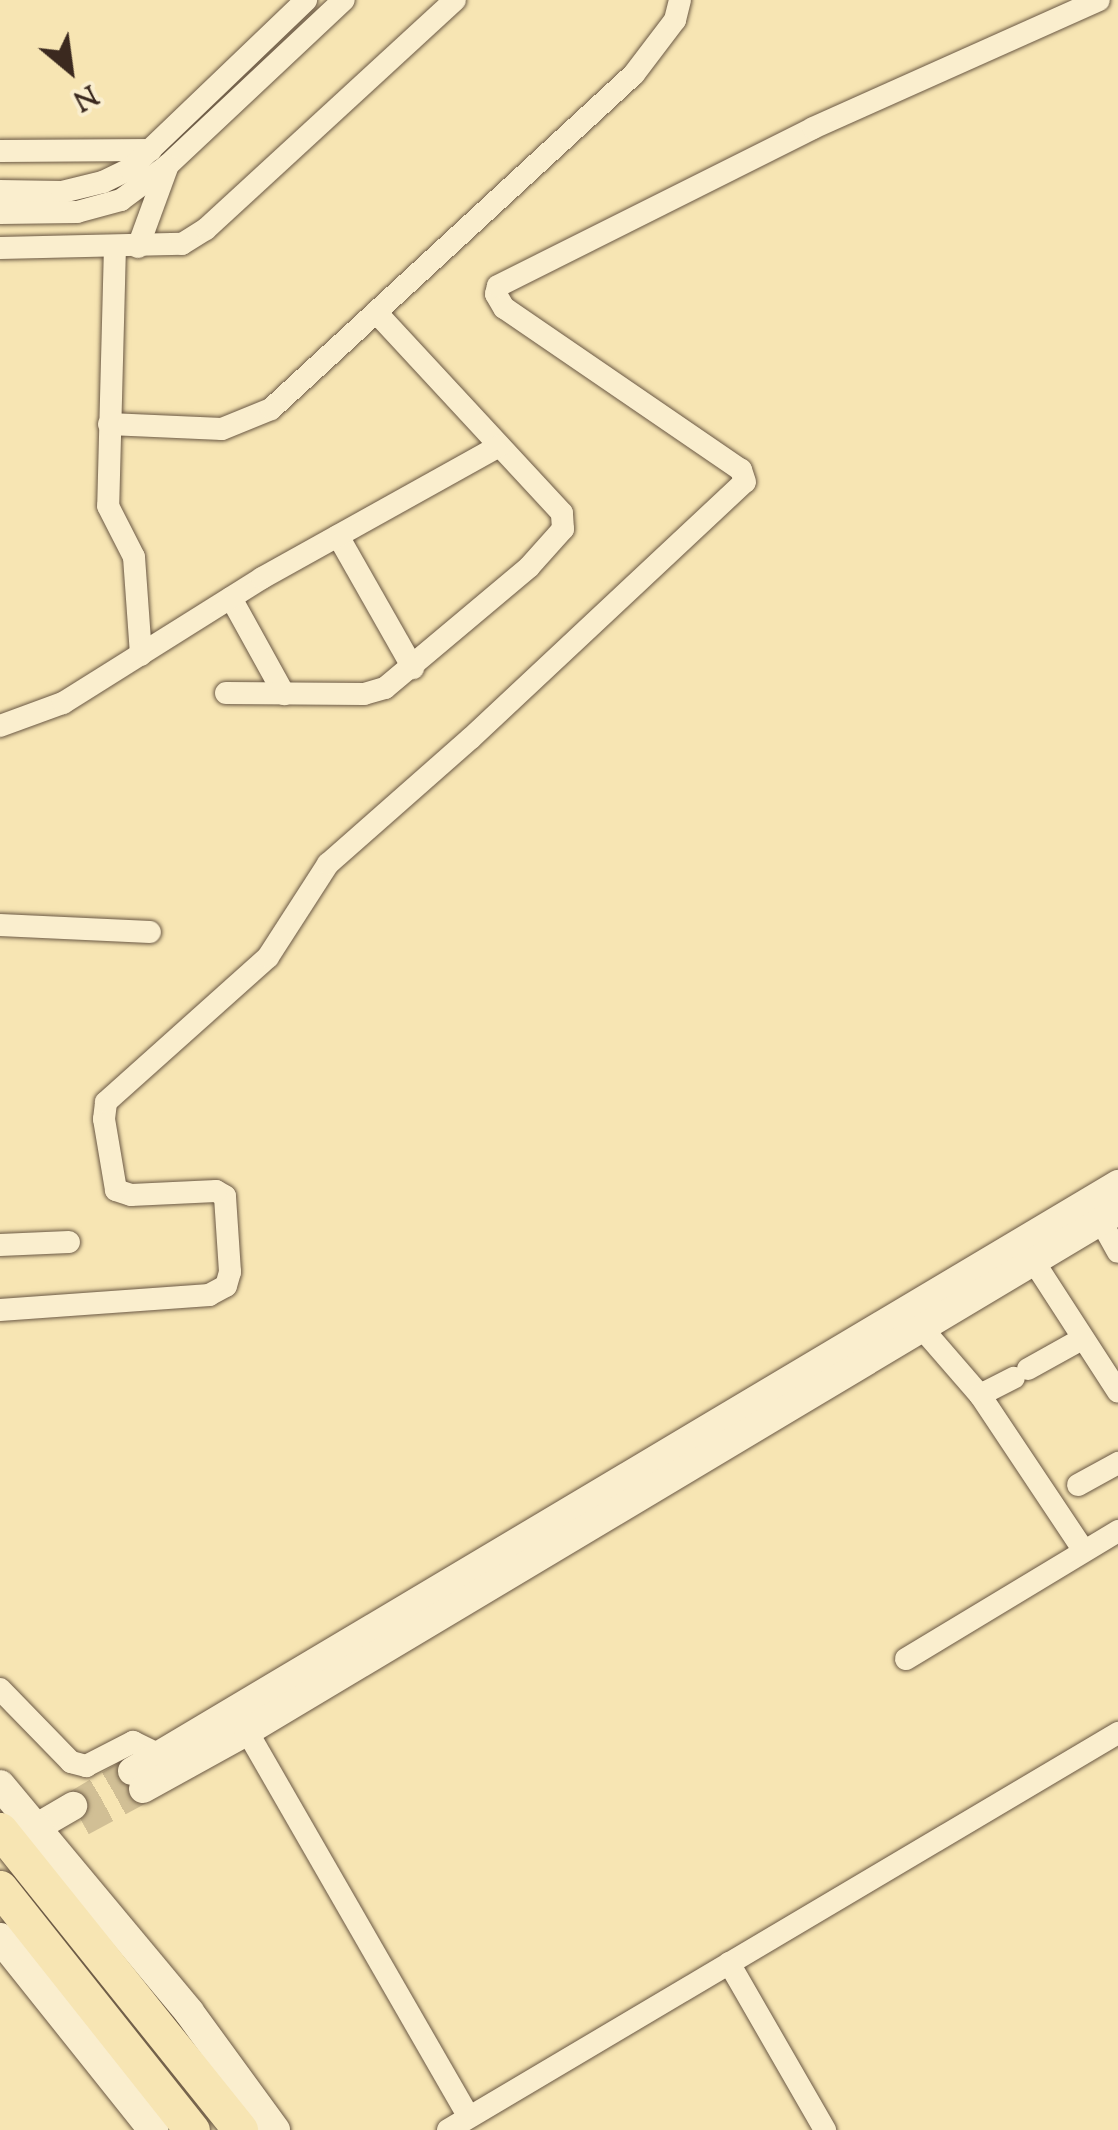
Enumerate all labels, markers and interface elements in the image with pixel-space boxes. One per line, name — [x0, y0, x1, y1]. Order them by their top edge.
north arrow — [20, 20, 120, 120]
text: N — [65, 73, 104, 119]

